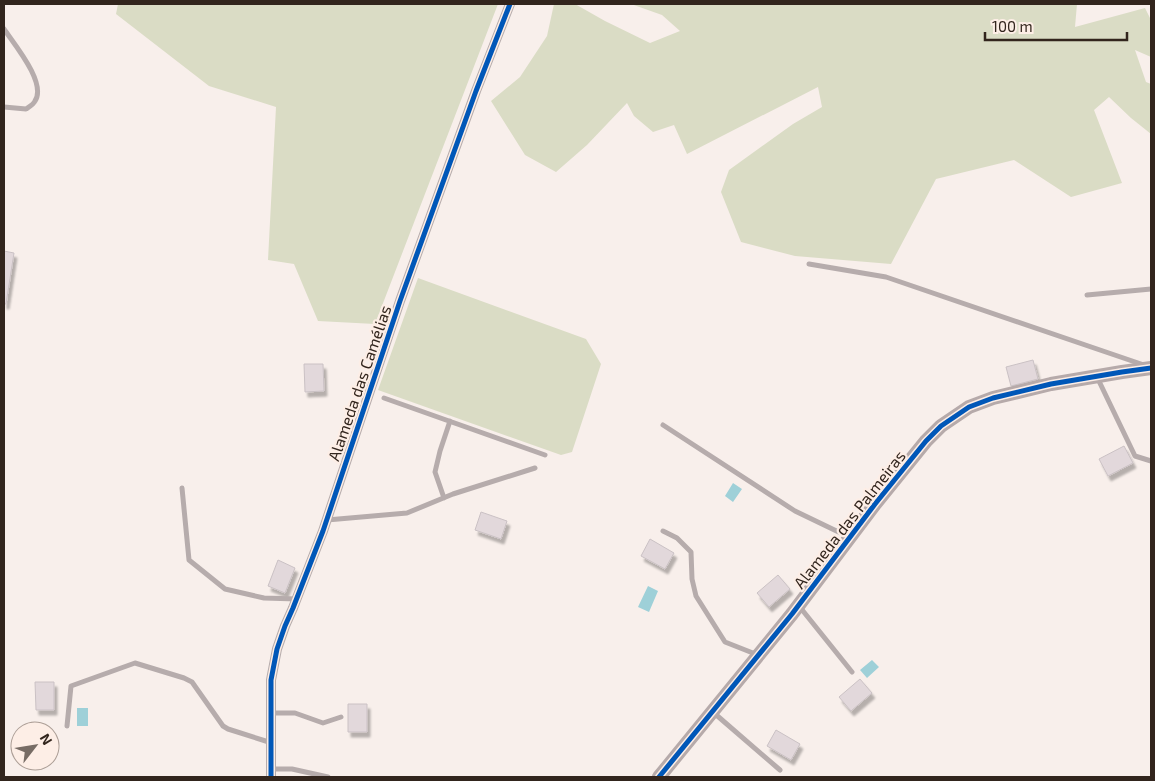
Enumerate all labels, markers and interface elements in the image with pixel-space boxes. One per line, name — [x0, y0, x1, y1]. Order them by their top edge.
scale bar — [985, 10, 1128, 42]
text: 100 m — [992, 17, 1033, 35]
street label: Alameda das Camélias — [323, 303, 395, 463]
street label: Alameda das Palmeiras — [789, 446, 909, 592]
north arrow — [10, 721, 60, 771]
text: N — [37, 730, 56, 748]

